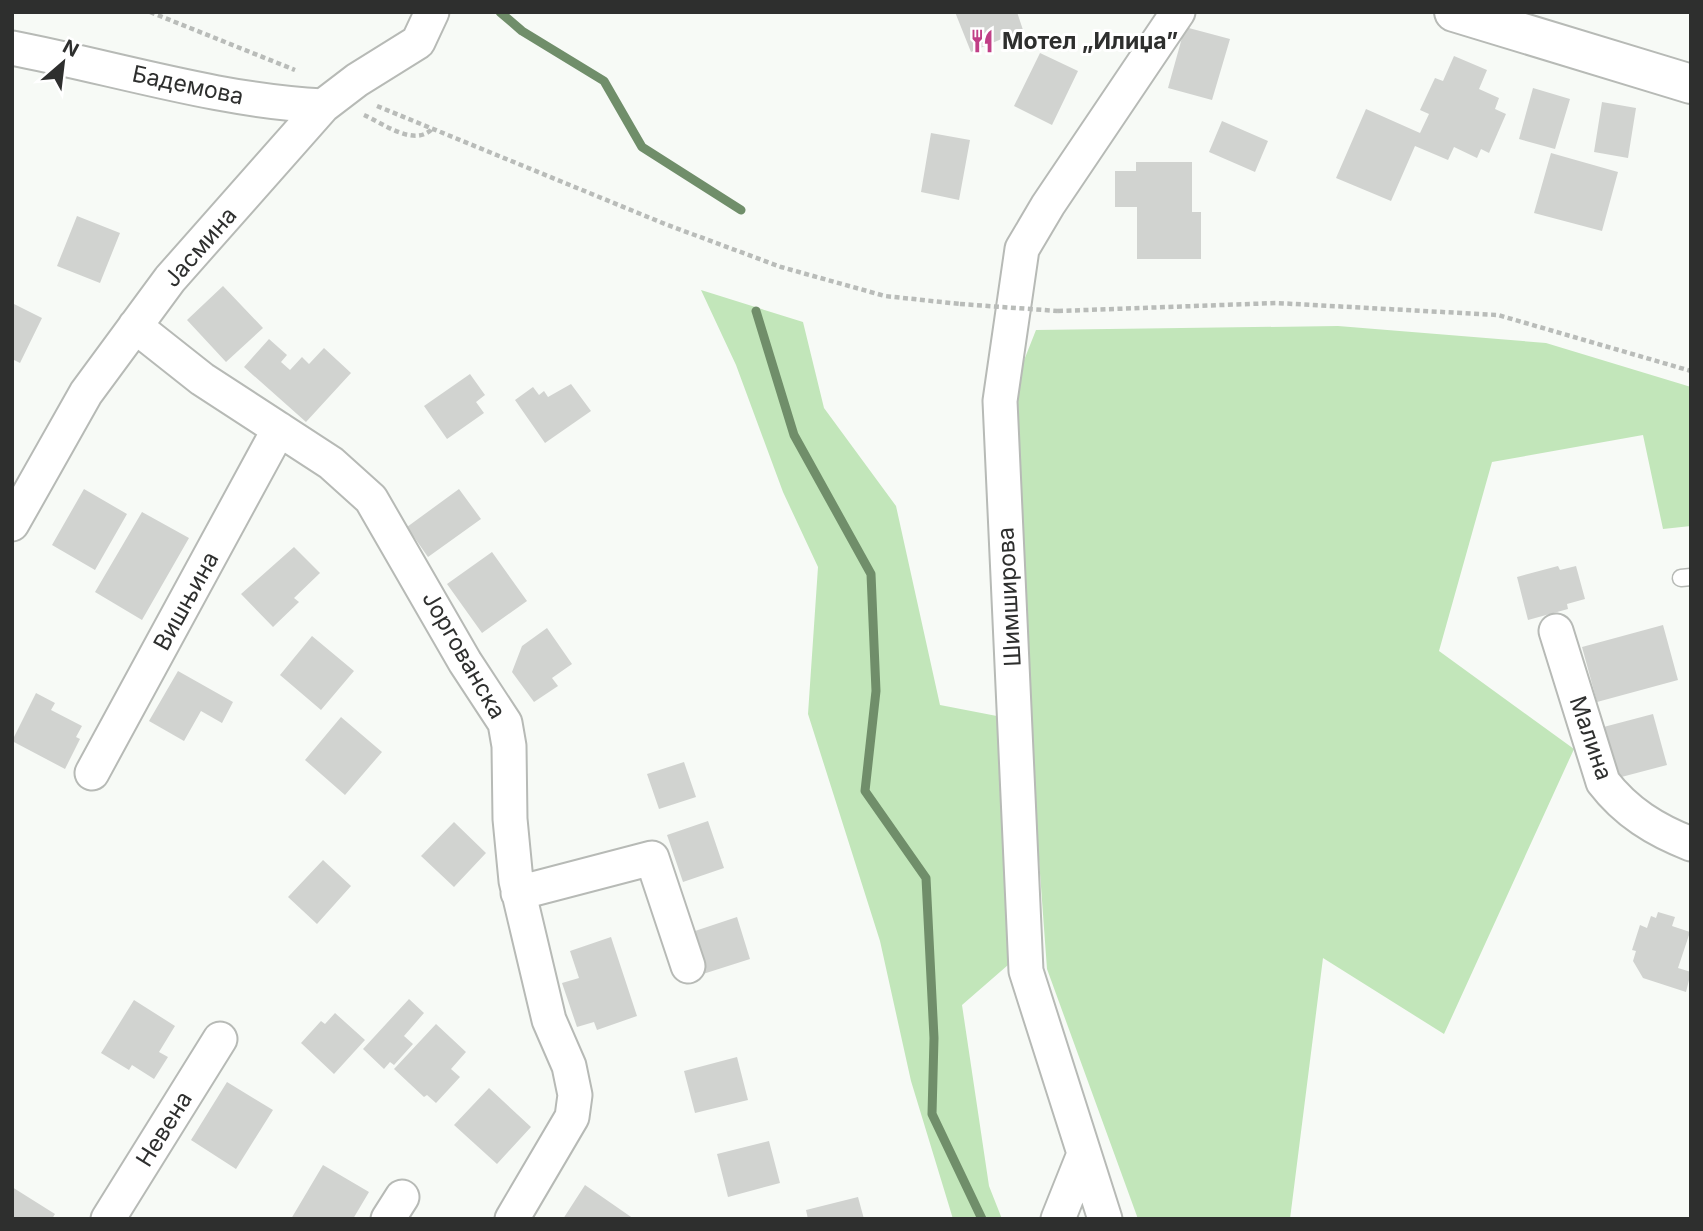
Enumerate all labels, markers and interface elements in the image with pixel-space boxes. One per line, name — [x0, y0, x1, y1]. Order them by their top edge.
restaurant icon: Мотел „Илиџа” — [968, 27, 996, 55]
place label: Мотел „Илиџа” — [1002, 27, 1178, 55]
north arrow — [28, 28, 98, 98]
text: N — [59, 35, 83, 62]
street label: Бадемова — [130, 60, 246, 110]
street label: Јасмина — [158, 201, 242, 293]
street label: Шимширова — [991, 527, 1027, 667]
street label: Вишњина — [148, 547, 224, 655]
street label: Јоргованска — [416, 586, 512, 724]
street label: Малина — [1564, 692, 1618, 784]
street label: Невена — [130, 1086, 198, 1172]

